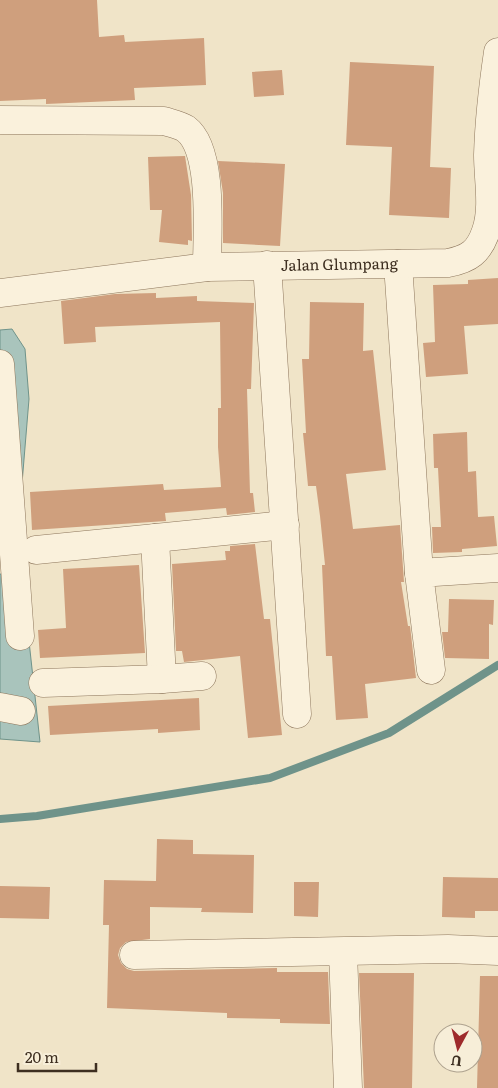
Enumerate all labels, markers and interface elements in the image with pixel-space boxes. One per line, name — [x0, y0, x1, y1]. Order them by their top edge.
street label: Jalan Glumpang — [280, 251, 399, 276]
north arrow — [433, 1023, 483, 1073]
scale bar — [18, 1040, 95, 1072]
text: 20 m — [25, 1045, 59, 1068]
text: U — [450, 1051, 463, 1072]

